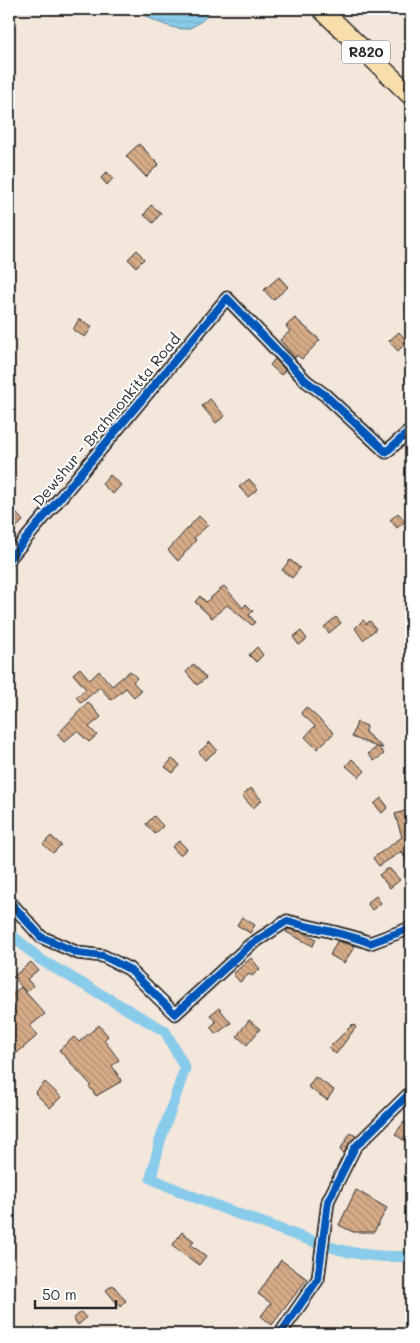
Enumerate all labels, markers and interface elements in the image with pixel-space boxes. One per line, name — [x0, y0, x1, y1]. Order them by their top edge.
road number: R820 — [342, 41, 390, 64]
street label: Dewshur - Brahmonkitta Road — [28, 329, 185, 510]
scale bar — [35, 1278, 116, 1310]
text: 50 m — [42, 1284, 77, 1304]

